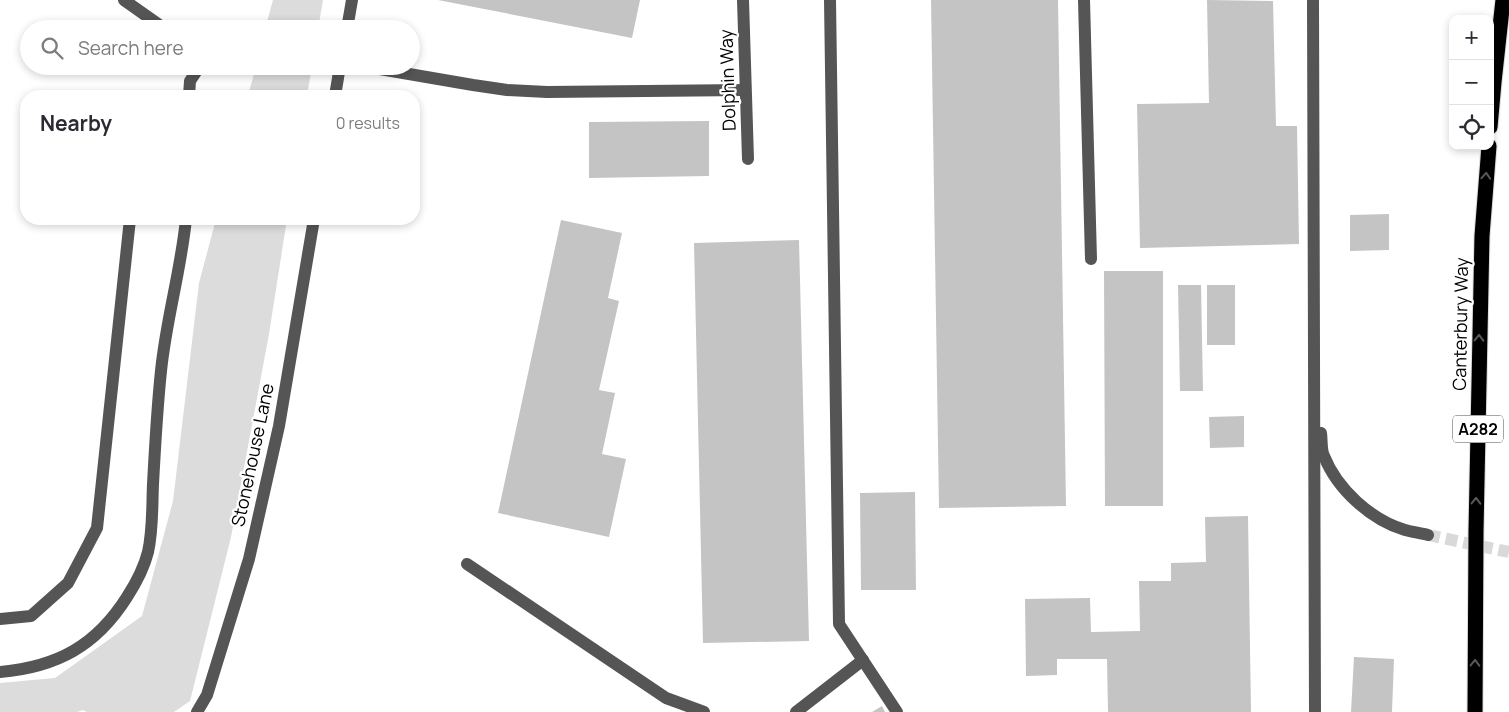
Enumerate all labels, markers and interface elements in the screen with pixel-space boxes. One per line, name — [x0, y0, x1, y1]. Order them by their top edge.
map controls — [1449, 15, 1494, 150]
button: + — [1449, 15, 1494, 60]
search box — [20, 20, 420, 75]
street label: Dolphin Way — [713, 28, 741, 131]
icon: search — [38, 34, 66, 62]
text: Search here — [78, 35, 184, 61]
button: − — [1449, 60, 1494, 105]
button: locate — [1449, 105, 1494, 150]
text: Nearby — [40, 109, 112, 137]
text: 0 results — [336, 112, 400, 134]
one-way arrow — [1481, 172, 1492, 180]
street label: Canterbury Way — [1447, 257, 1473, 391]
one-way arrow — [1474, 334, 1485, 342]
street label: Stonehouse Lane — [225, 381, 279, 529]
road number: A282 — [1453, 416, 1503, 442]
one-way arrow — [1471, 497, 1482, 505]
one-way arrow — [1470, 659, 1480, 667]

